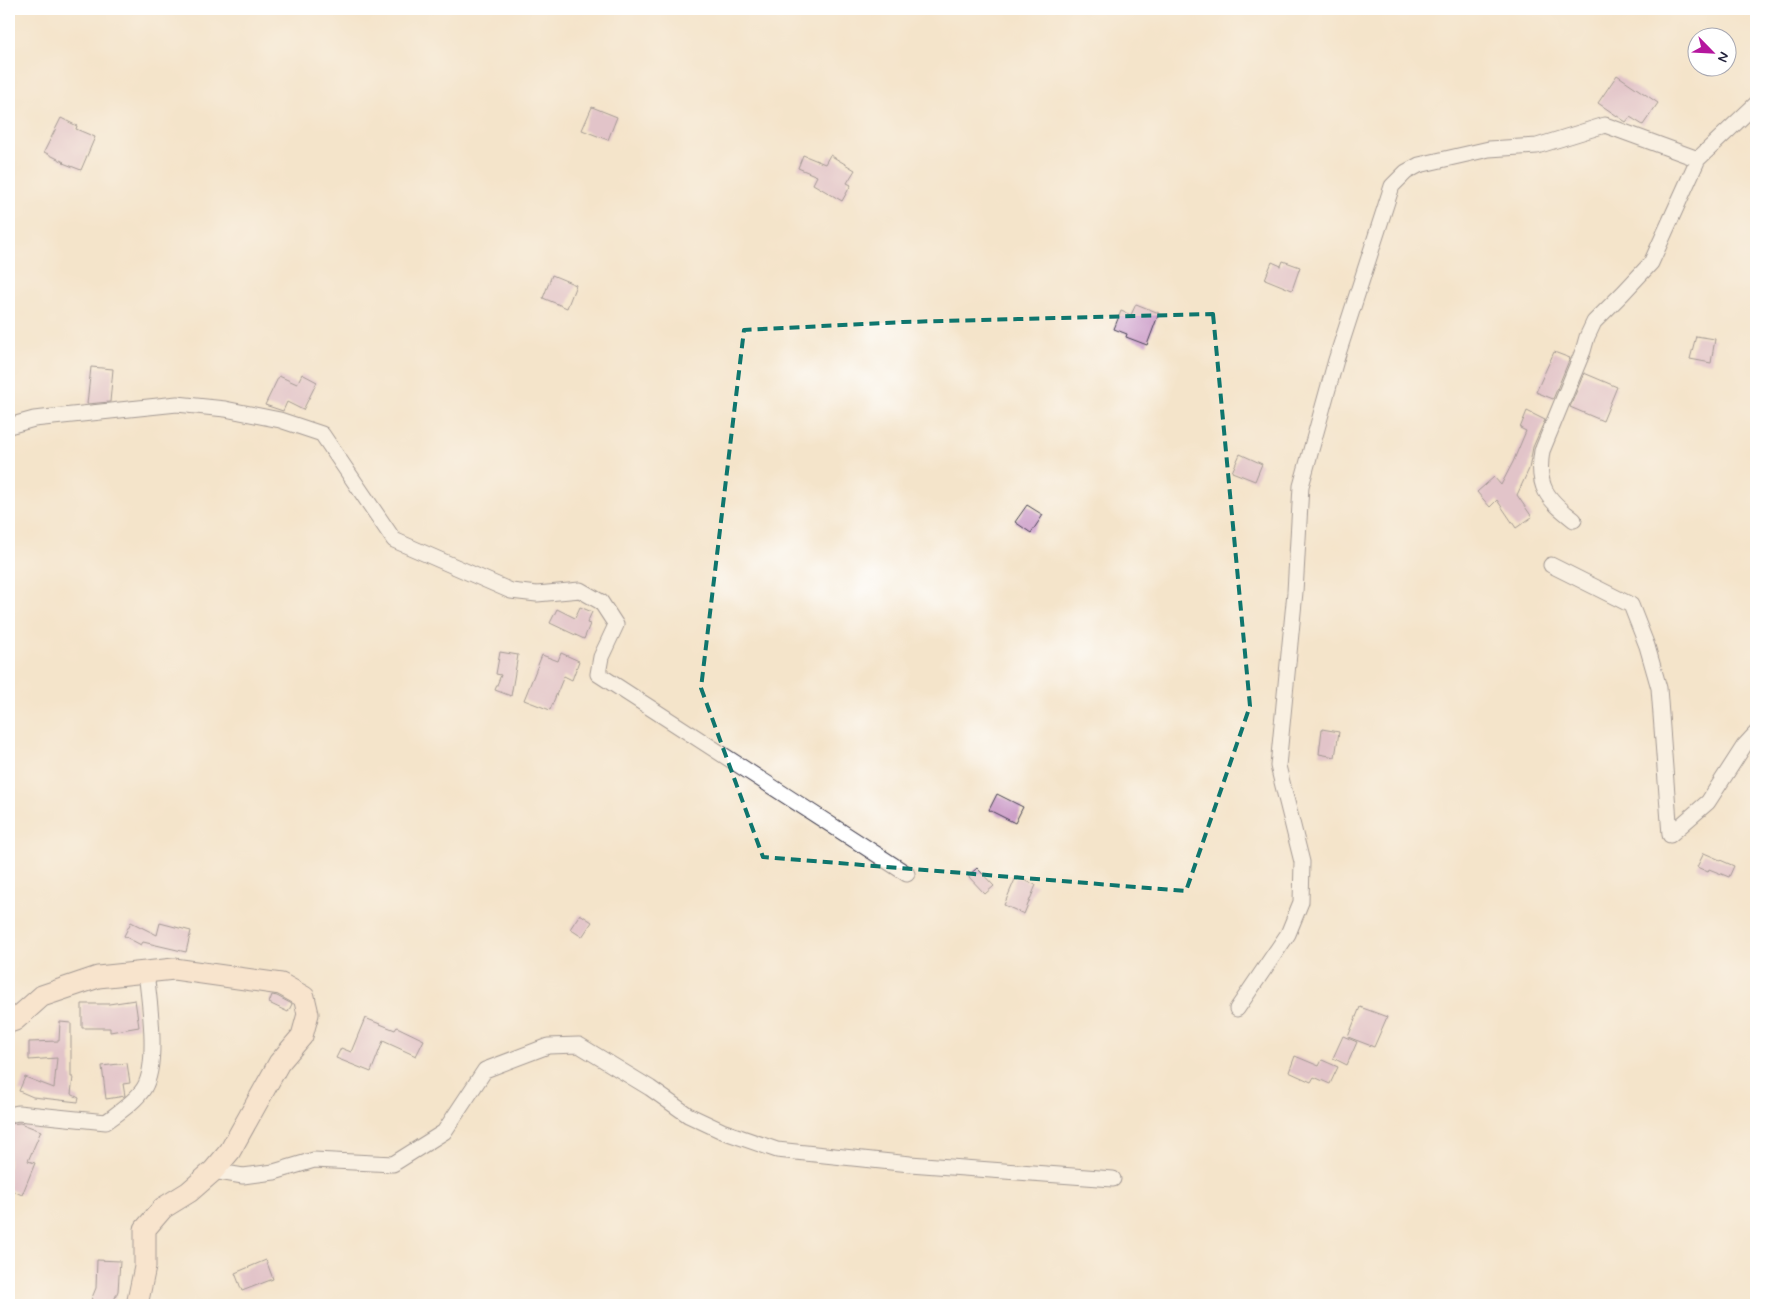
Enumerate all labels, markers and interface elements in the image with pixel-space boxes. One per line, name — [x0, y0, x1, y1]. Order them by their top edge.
north arrow — [1688, 28, 1738, 78]
text: N — [1713, 49, 1733, 65]

